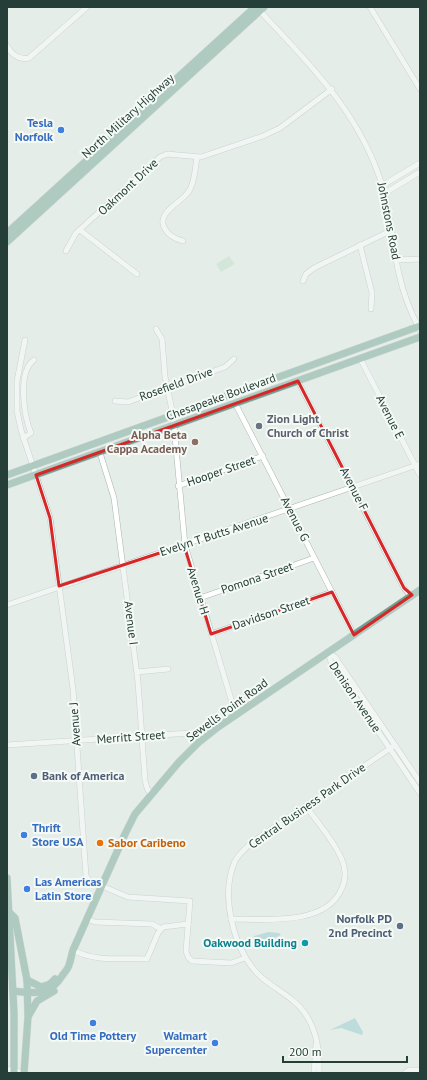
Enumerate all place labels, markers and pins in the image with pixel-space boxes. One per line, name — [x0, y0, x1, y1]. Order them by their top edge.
place label: Tesla Norfolk — [15, 115, 53, 144]
marker: Tesla Norfolk — [56, 125, 66, 135]
place label: Zion Light Church of Christ — [267, 411, 349, 440]
marker: Zion Light Church of Christ — [254, 421, 264, 431]
place label: Alpha Beta Cappa Academy — [107, 427, 187, 456]
marker: Alpha Beta Cappa Academy — [190, 437, 200, 447]
place label: Bank of America — [42, 768, 125, 783]
marker: Bank of America — [29, 771, 39, 781]
place label: Thrift Store USA — [32, 820, 84, 849]
marker: Thrift Store USA — [19, 830, 29, 840]
place label: Sabor Caribeno — [108, 835, 186, 850]
marker: Sabor Caribeno — [95, 838, 105, 848]
place label: Las Americas Latin Store — [35, 874, 101, 903]
marker: Las Americas Latin Store — [22, 884, 32, 894]
place label: Norfolk PD 2nd Precinct — [328, 911, 393, 940]
marker: Norfolk PD 2nd Precinct — [395, 921, 405, 931]
place label: Oakwood Building — [203, 935, 297, 950]
marker: Oakwood Building — [300, 938, 310, 948]
marker: Old Time Pottery — [88, 1018, 98, 1028]
place label: Old Time Pottery — [50, 1028, 137, 1043]
place label: Walmart Supercenter — [145, 1028, 208, 1057]
marker: Walmart Supercenter — [210, 1038, 220, 1048]

